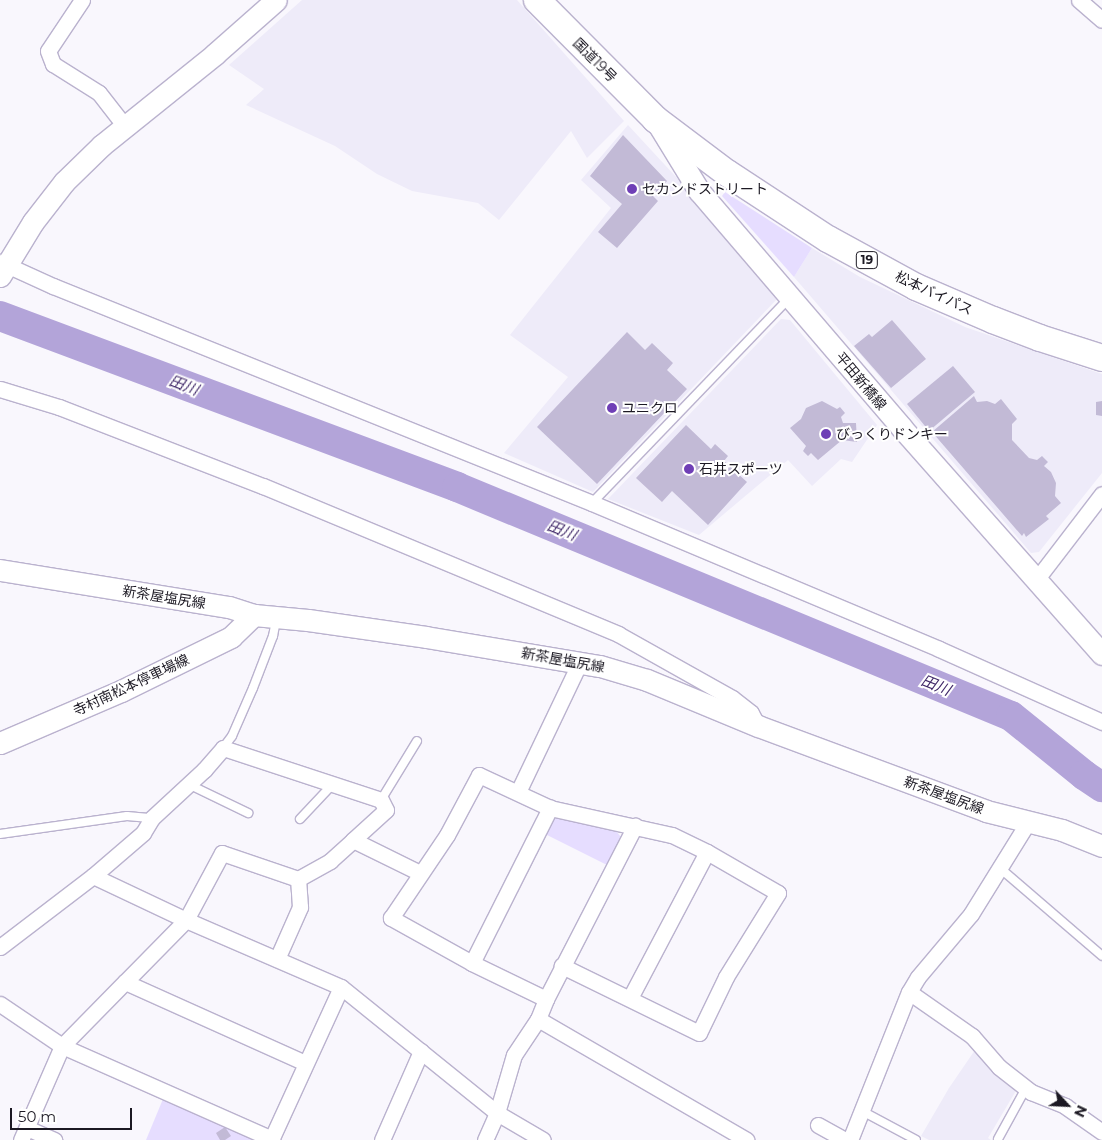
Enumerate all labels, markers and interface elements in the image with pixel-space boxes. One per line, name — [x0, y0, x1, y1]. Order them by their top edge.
street label: 国道19号 — [569, 34, 621, 86]
place label: セカンドストリート — [642, 181, 768, 197]
marker: セカンドストリート — [626, 183, 638, 195]
road number: 19 — [856, 250, 878, 270]
street label: 松本バイパス — [892, 268, 976, 318]
street label: 平田新橋線 — [832, 349, 890, 413]
water label: 田川 — [167, 371, 201, 399]
place label: ユニクロ — [622, 400, 678, 416]
marker: ユニクロ — [606, 402, 618, 414]
place label: びっくりドンキー — [836, 426, 948, 442]
marker: びっくりドンキー — [820, 428, 832, 440]
place label: 石井スポーツ — [699, 461, 783, 477]
marker: 石井スポーツ — [683, 463, 695, 475]
water label: 田川 — [545, 516, 579, 544]
street label: 新茶屋塩尻線 — [121, 582, 207, 612]
street label: 新茶屋塩尻線 — [520, 644, 606, 676]
street label: 寺村南松本停車場線 — [70, 651, 192, 719]
water label: 田川 — [919, 671, 953, 699]
street label: 新茶屋塩尻線 — [902, 773, 986, 817]
north arrow — [1042, 1080, 1092, 1130]
scale bar — [12, 1098, 135, 1130]
text: N — [1070, 1102, 1091, 1120]
text: 50 m — [18, 1107, 56, 1126]

